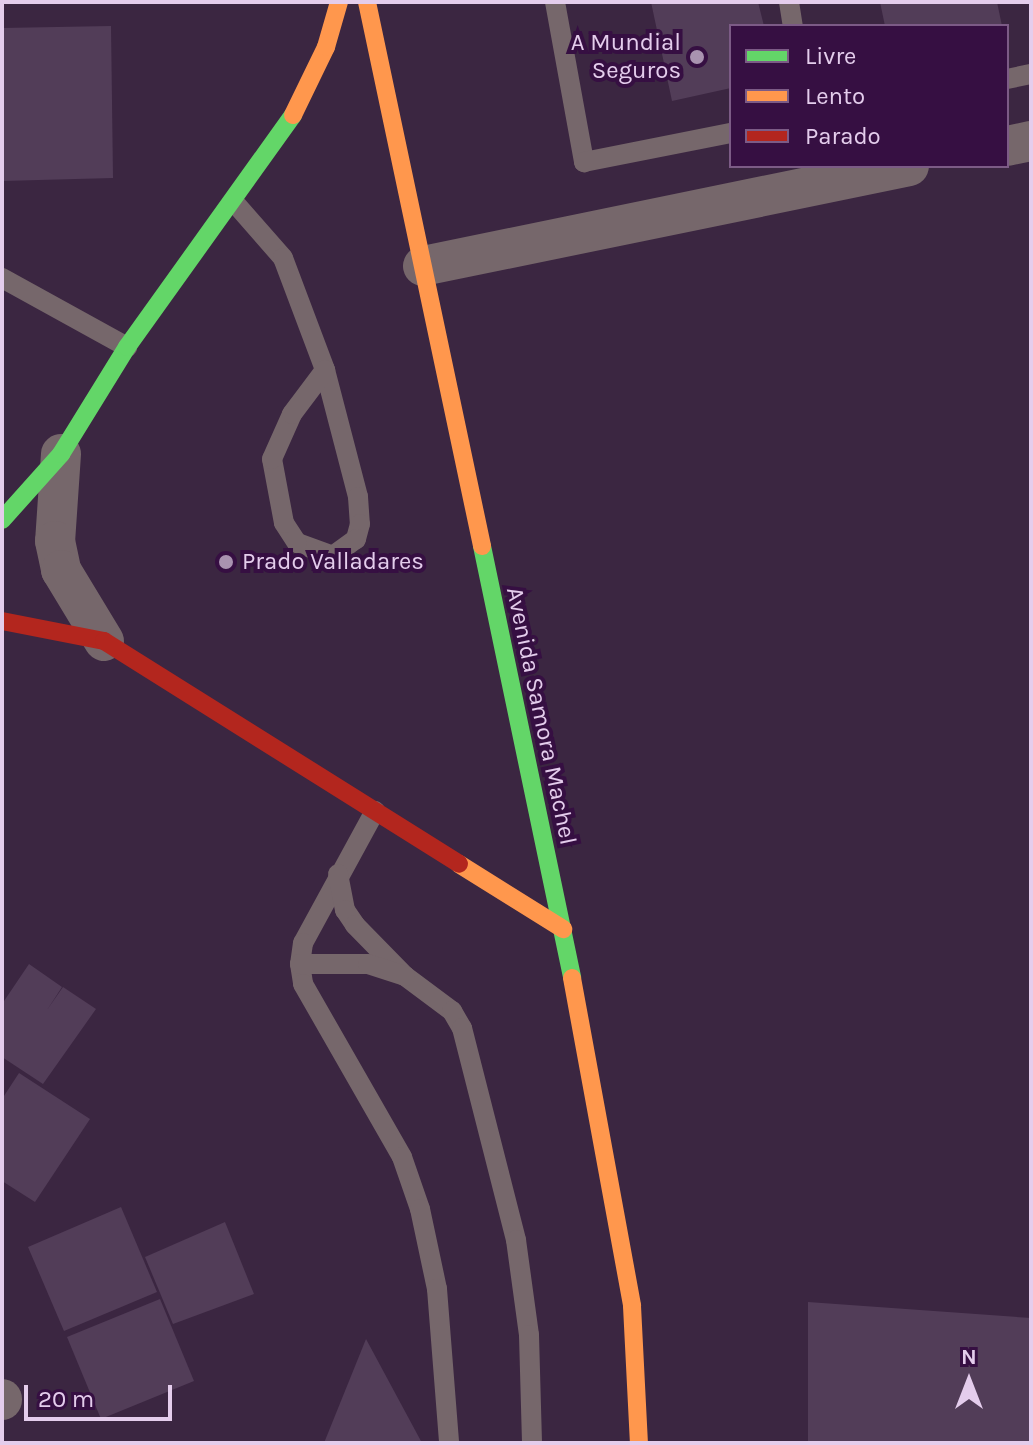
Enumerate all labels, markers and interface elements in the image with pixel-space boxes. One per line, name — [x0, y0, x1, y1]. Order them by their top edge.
legend — [729, 24, 1009, 168]
place label: A Mundial Seguros — [571, 29, 681, 85]
text: Livre — [805, 42, 856, 70]
marker: A Mundial Seguros — [688, 48, 706, 66]
text: Lento — [805, 82, 865, 110]
text: Parado — [805, 122, 881, 150]
place label: Prado Valladares — [242, 548, 424, 576]
marker: Prado Valladares — [217, 553, 235, 571]
street label: Avenida Samora Machel — [500, 585, 582, 847]
north arrow — [929, 1341, 1009, 1421]
text: N — [961, 1344, 977, 1370]
scale bar — [28, 1369, 176, 1419]
text: 20 m — [38, 1385, 94, 1413]

